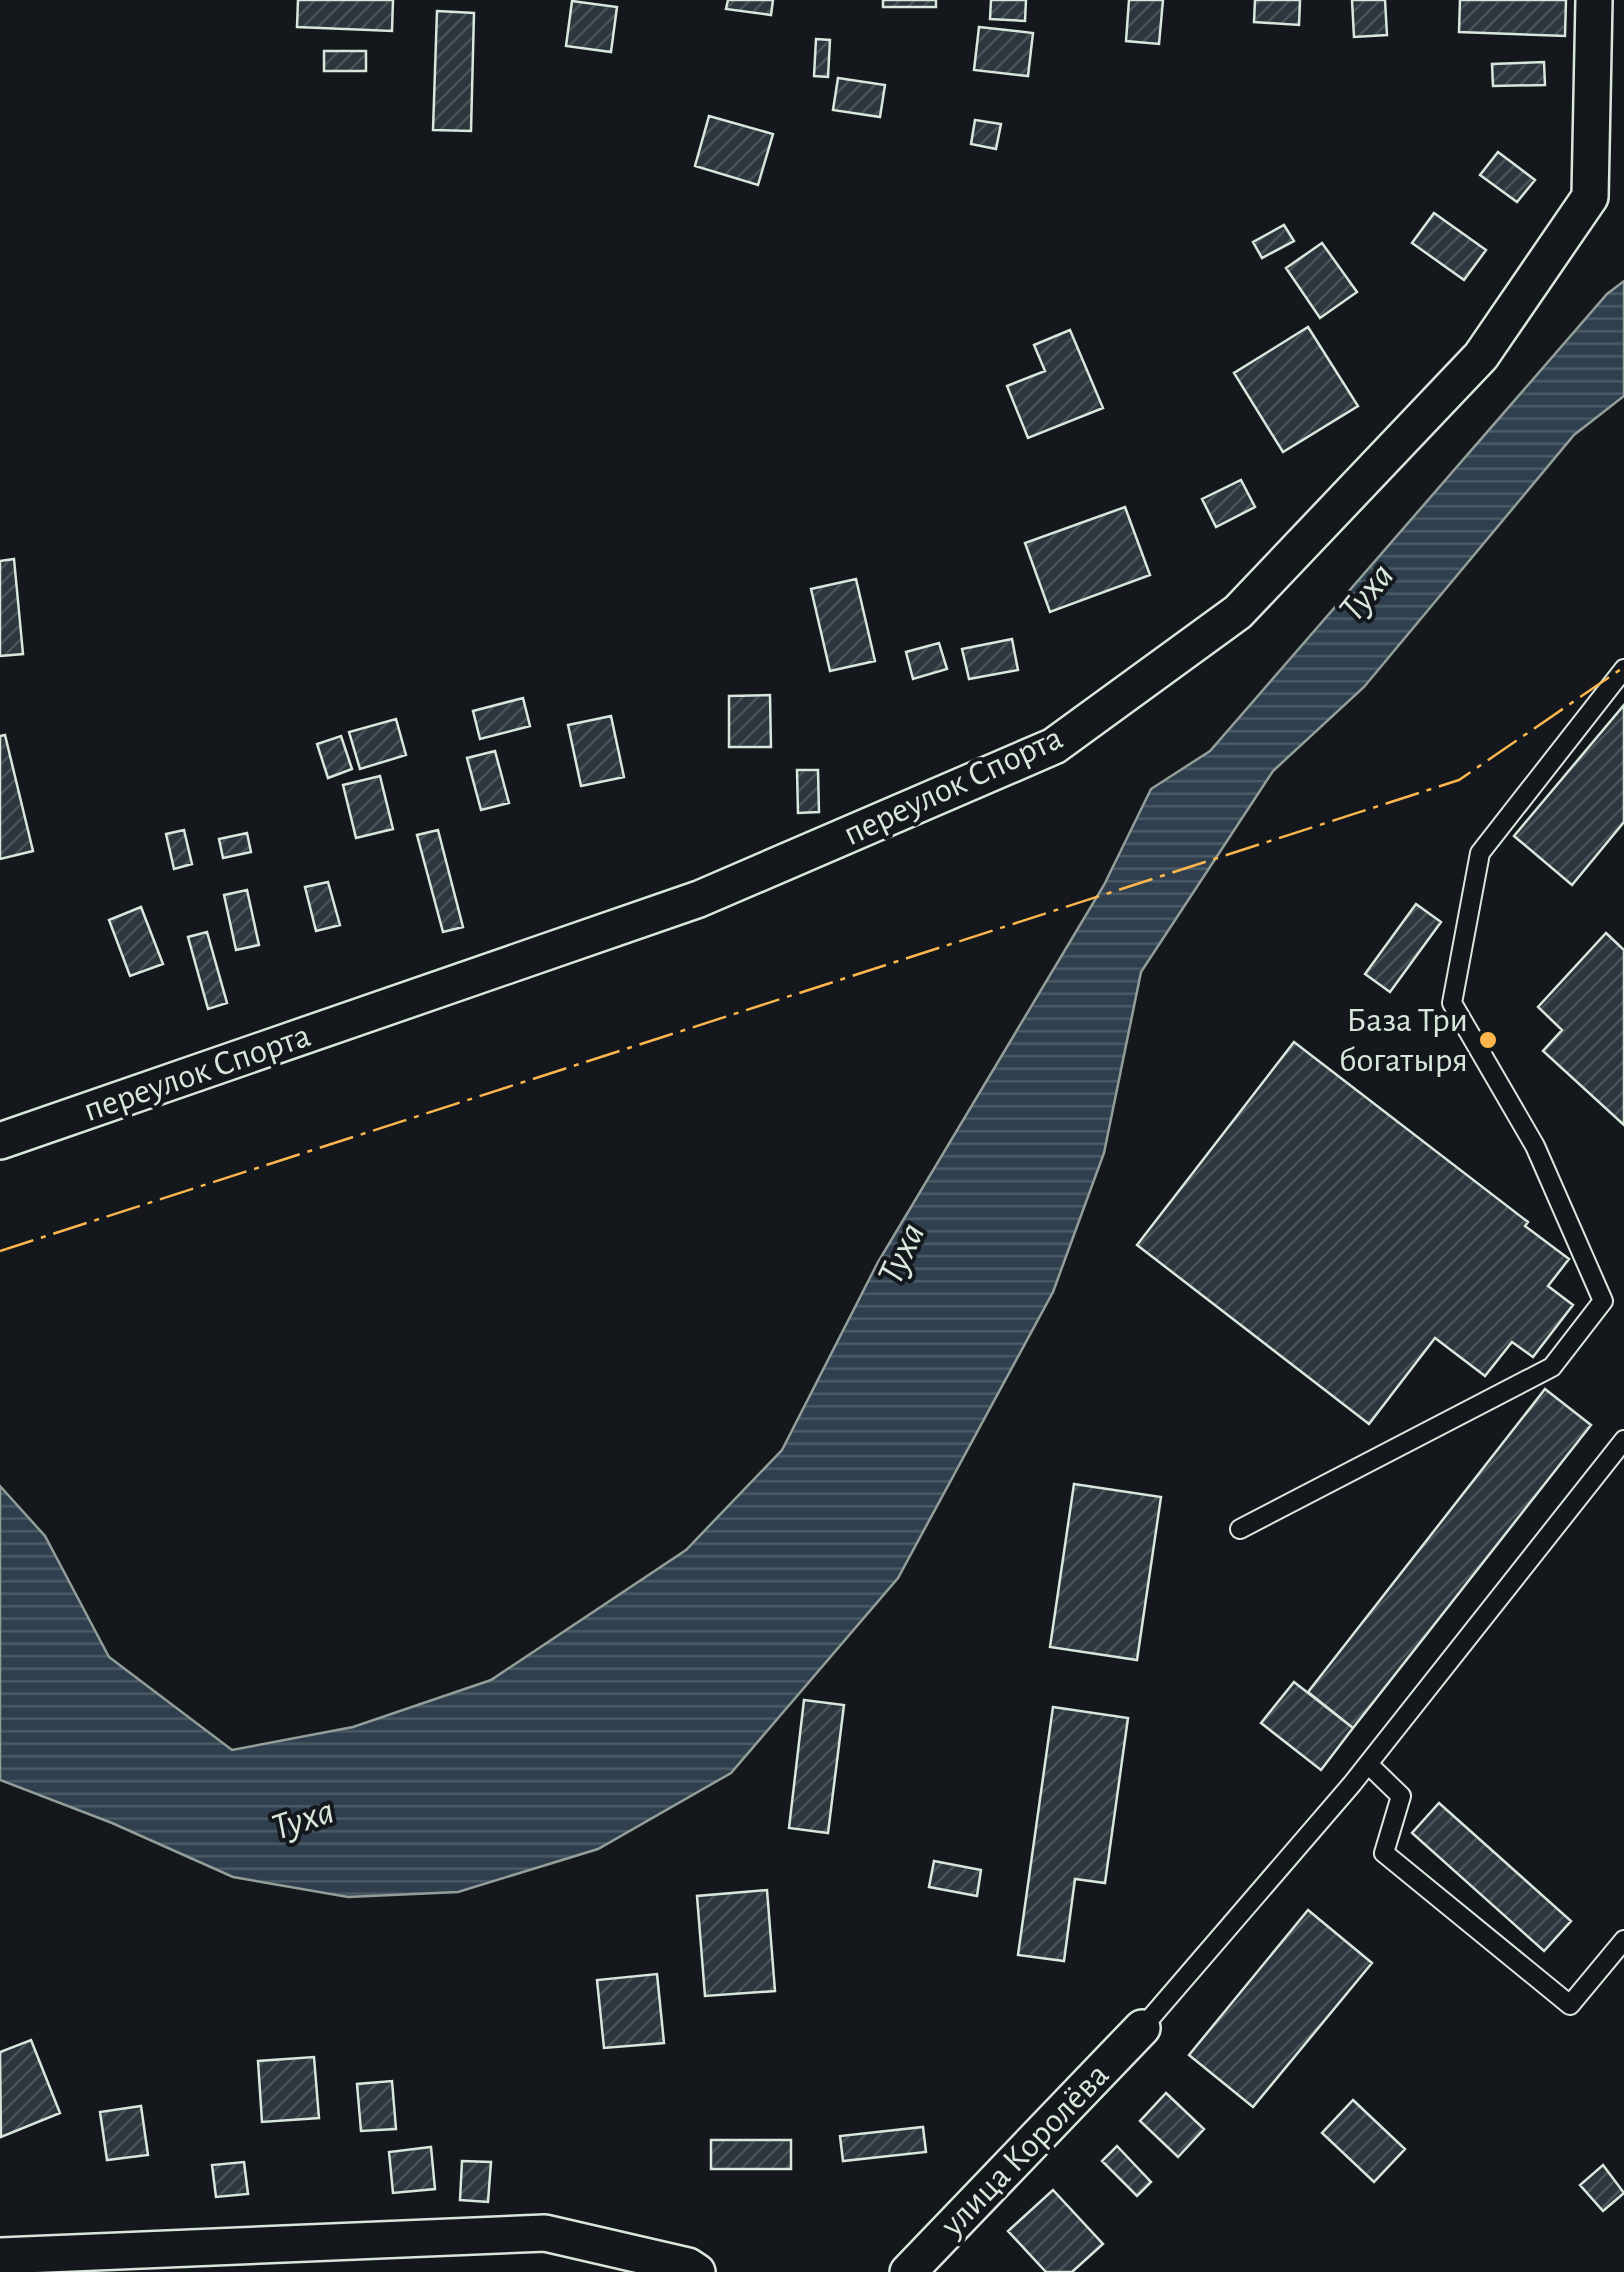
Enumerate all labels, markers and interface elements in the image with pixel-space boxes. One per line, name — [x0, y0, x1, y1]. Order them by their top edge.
water label: Туха — [1332, 557, 1402, 629]
street label: переулок Спорта — [838, 720, 1068, 852]
place label: База Три богатыря — [1339, 1003, 1468, 1078]
street label: переулок Спорта — [79, 1018, 315, 1128]
marker: База Три богатыря — [1477, 1029, 1499, 1051]
water label: Туха — [871, 1217, 933, 1291]
water label: Туха — [267, 1792, 339, 1848]
street label: улица Королёва — [934, 2057, 1116, 2244]

